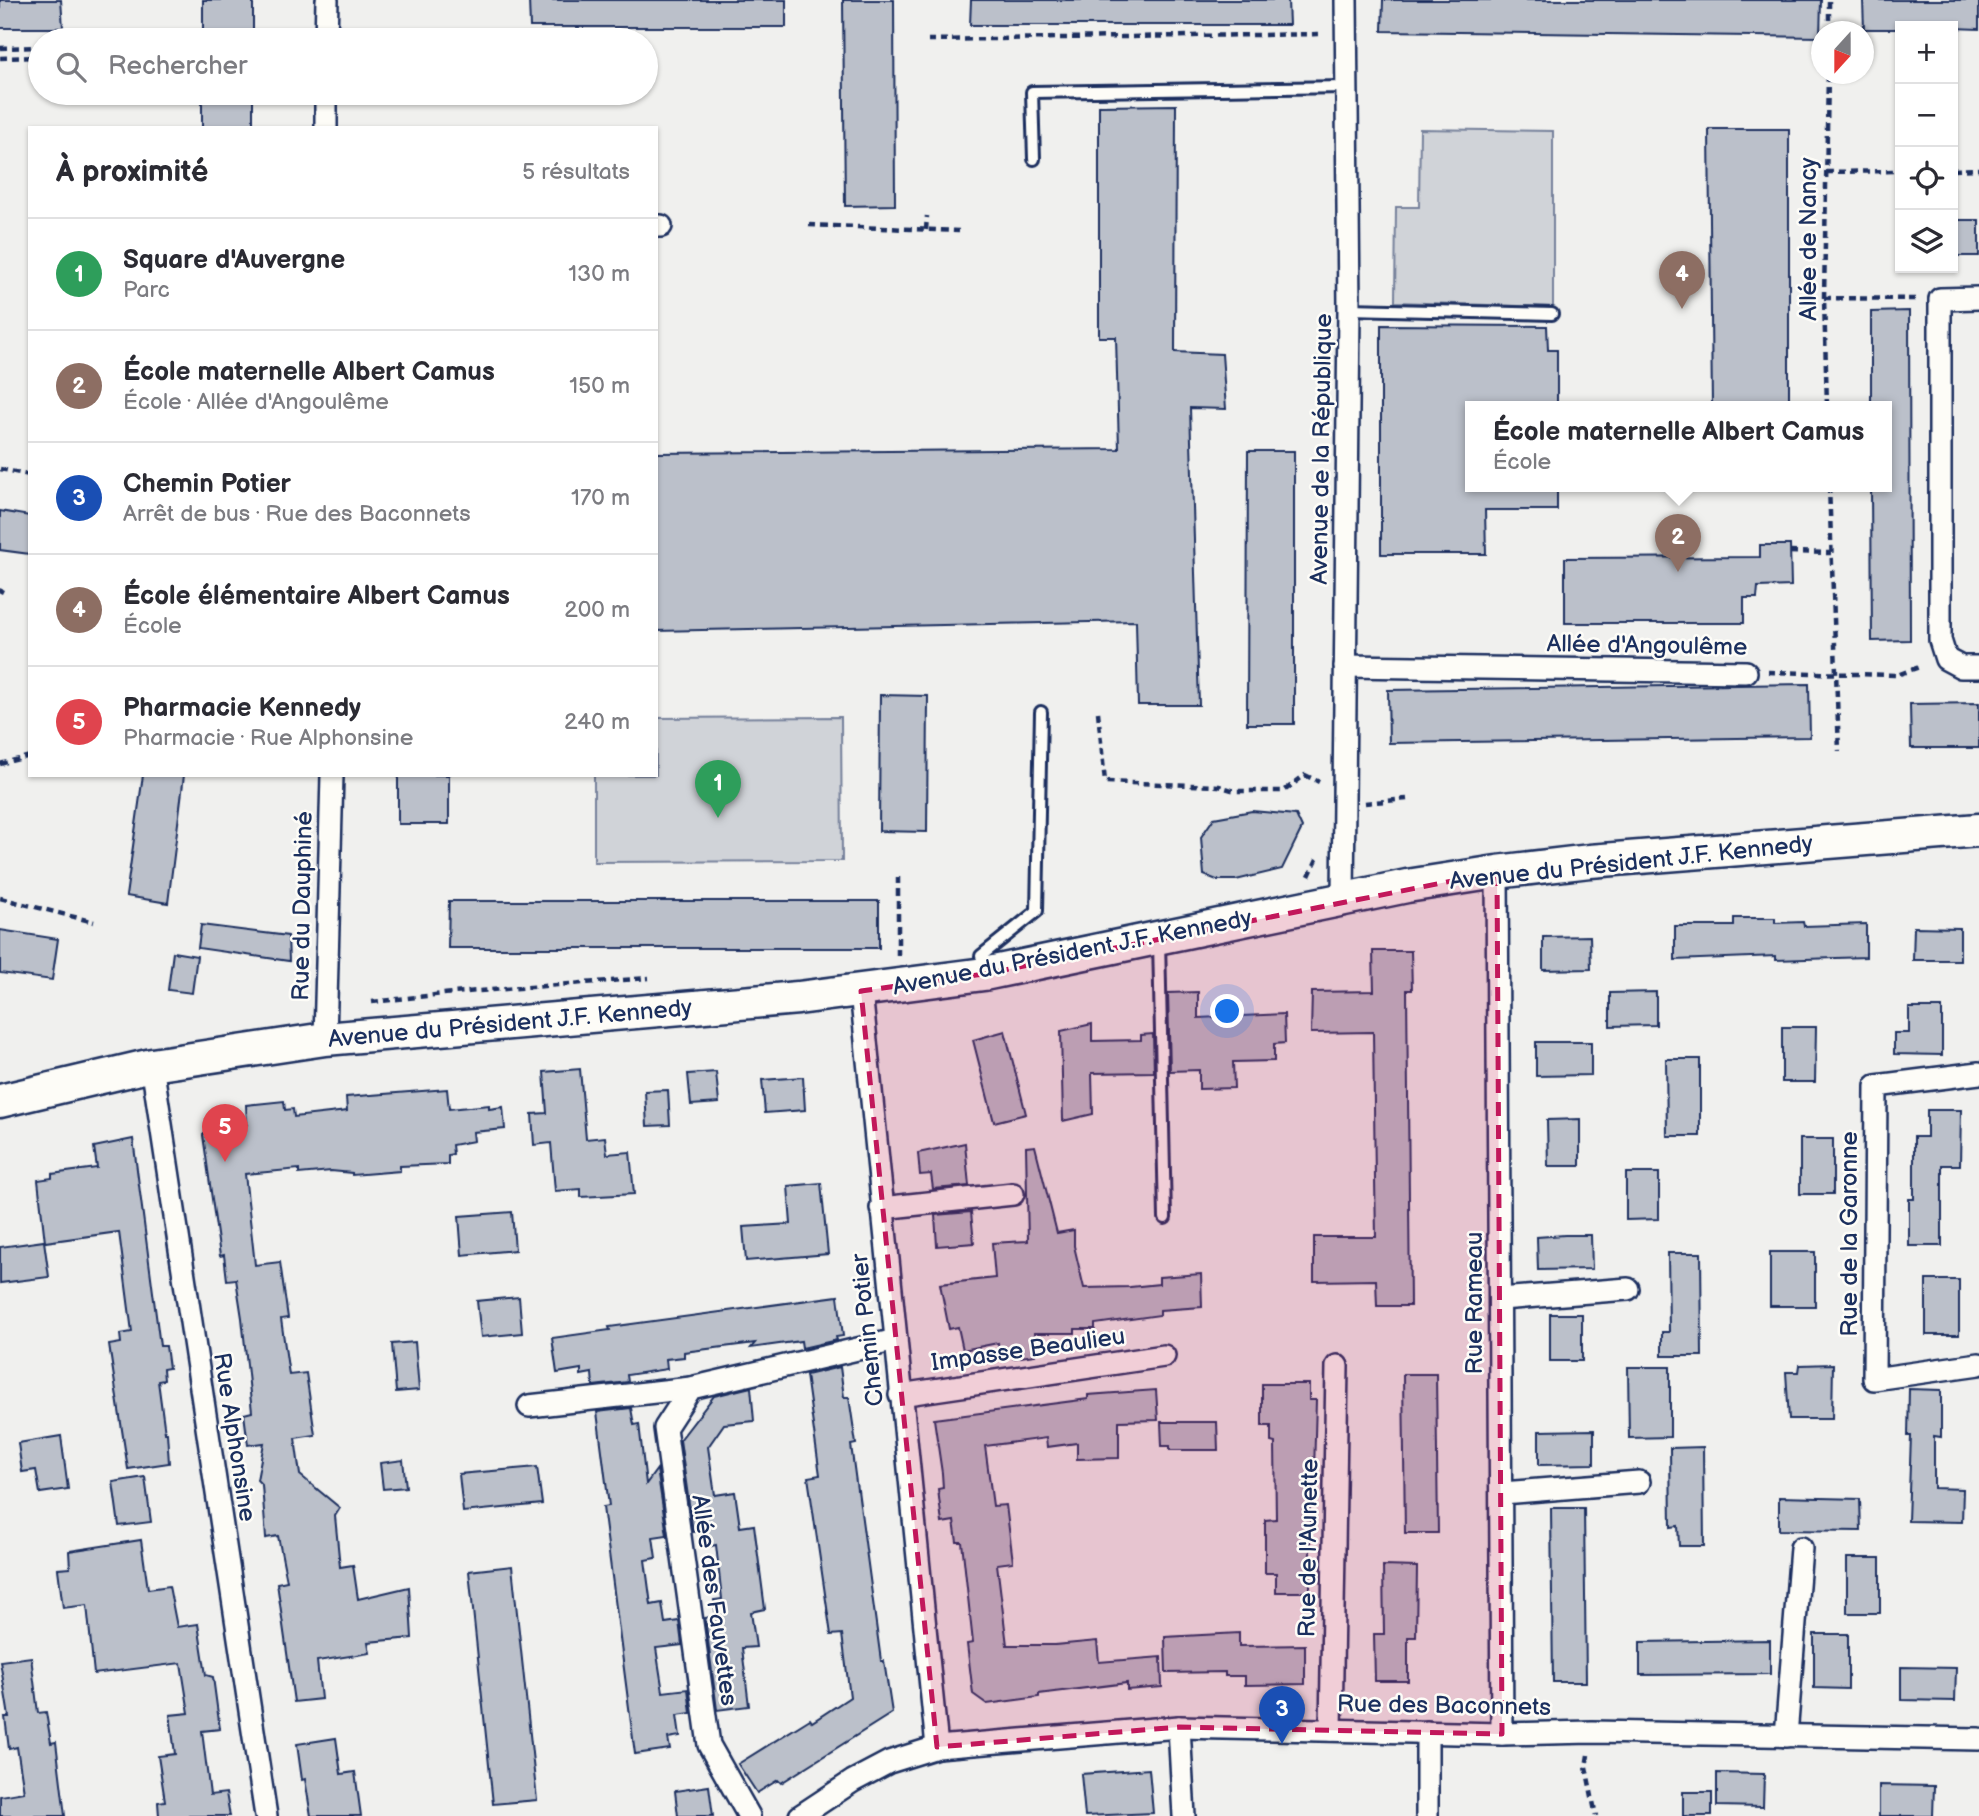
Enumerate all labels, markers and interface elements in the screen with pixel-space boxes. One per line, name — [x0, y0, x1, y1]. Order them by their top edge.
north arrow — [1811, 21, 1874, 84]
map controls — [1895, 21, 1958, 273]
button: + — [1895, 21, 1958, 84]
search box — [28, 28, 658, 105]
icon: search — [52, 48, 90, 86]
text: Rechercher — [108, 51, 247, 82]
button: − — [1895, 84, 1958, 147]
button: locate — [1895, 147, 1958, 210]
text: À proximité — [56, 154, 208, 190]
street label: Allée de Nancy — [1794, 157, 1823, 321]
text: 5 résultats — [522, 158, 630, 186]
button: layers — [1895, 210, 1958, 273]
text: Square d'Auvergne — [123, 245, 345, 276]
pin: 4 — [1659, 251, 1705, 309]
text: 1 — [74, 260, 84, 288]
text: 130 m — [568, 260, 630, 288]
text: Parc — [123, 276, 170, 304]
street label: Avenue de la République — [1305, 313, 1338, 585]
text: École maternelle Albert Camus — [123, 357, 495, 388]
text: 2 — [72, 372, 86, 400]
text: 150 m — [569, 372, 630, 400]
text: École · Allée d'Angoulême — [123, 388, 389, 416]
popup — [1465, 401, 1892, 492]
text: École maternelle Albert Camus — [1493, 417, 1864, 448]
text: École — [1493, 448, 1551, 476]
text: Chemin Potier — [123, 469, 291, 500]
text: 3 — [72, 484, 86, 512]
text: 170 m — [571, 484, 630, 512]
text: Arrêt de bus · Rue des Baconnets — [123, 500, 471, 528]
pin: 2 — [1655, 514, 1701, 572]
text: École élémentaire Albert Camus — [123, 581, 510, 612]
text: 4 — [72, 596, 86, 624]
text: 200 m — [564, 596, 630, 624]
text: École — [123, 612, 182, 640]
street label: Allée d'Angoulême — [1546, 629, 1748, 662]
text: Pharmacie Kennedy — [123, 693, 361, 724]
text: 5 — [72, 708, 86, 736]
text: 240 m — [564, 708, 630, 736]
text: Pharmacie · Rue Alphonsine — [123, 724, 413, 752]
pin: 1 — [695, 760, 741, 818]
street label: Rue du Dauphiné — [286, 811, 319, 1001]
street label: Avenue du Président J.F. Kennedy — [1448, 829, 1814, 896]
street label: Avenue du Président J.F. Kennedy — [890, 903, 1254, 1002]
street label: Avenue du Président J.F. Kennedy — [327, 993, 693, 1054]
your location — [1210, 994, 1244, 1028]
pin: 5 — [202, 1104, 248, 1162]
street label: Rue de la Garonne — [1835, 1131, 1864, 1337]
street label: Rue Rameau — [1460, 1232, 1489, 1374]
street label: Chemin Potier — [845, 1252, 890, 1408]
street label: Impasse Beaulieu — [929, 1322, 1127, 1377]
street label: Rue Alphonsine — [207, 1350, 262, 1524]
street label: Rue de l'Aunette — [1292, 1458, 1325, 1638]
street label: Allée des Fauvettes — [685, 1493, 744, 1708]
pin: 3 — [1259, 1686, 1305, 1744]
street label: Rue des Baconnets — [1337, 1689, 1551, 1722]

